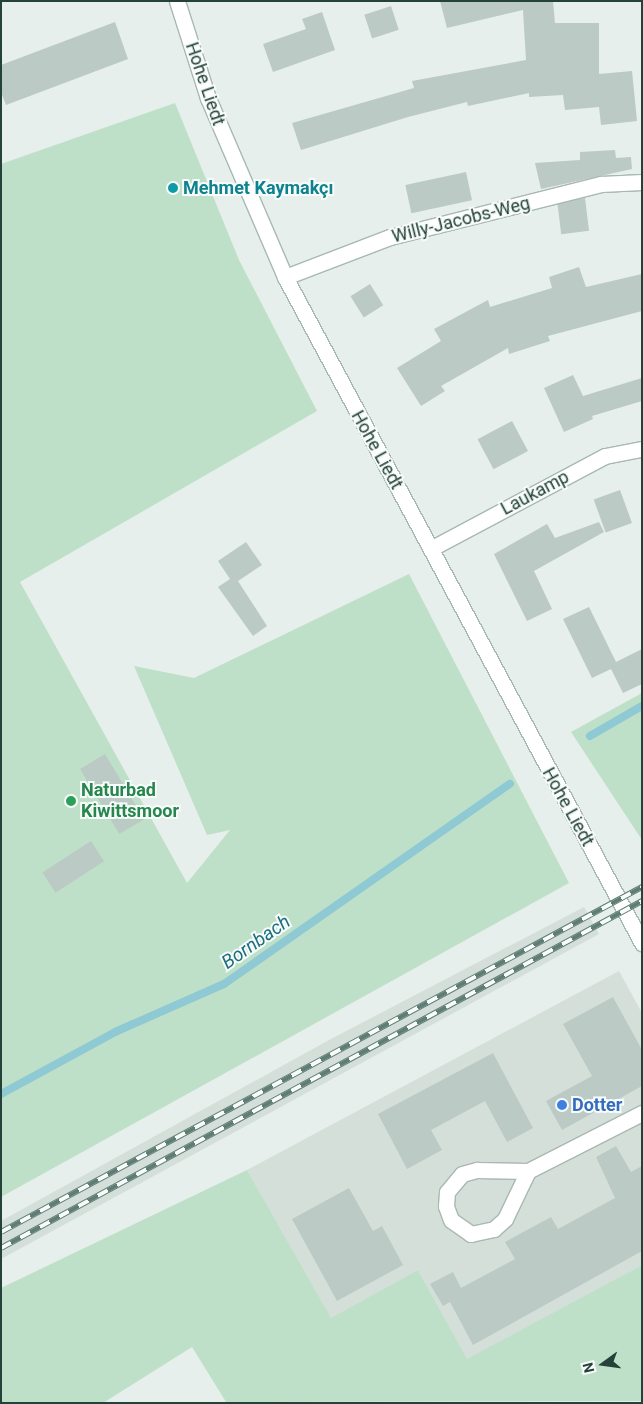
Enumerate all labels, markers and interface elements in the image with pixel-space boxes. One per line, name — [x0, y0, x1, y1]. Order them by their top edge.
street label: Hohe Liedt — [181, 40, 229, 128]
place label: Mehmet Kaymakçı — [183, 177, 333, 199]
marker: Mehmet Kaymakçı — [167, 182, 179, 194]
street label: Willy-Jacobs-Weg — [390, 192, 532, 248]
street label: Hohe Liedt — [347, 407, 407, 493]
street label: Laukamp — [497, 466, 573, 520]
street label: Hohe Liedt — [538, 764, 598, 850]
place label: Naturbad Kiwittsmoor — [81, 780, 179, 822]
marker: Naturbad Kiwittsmoor — [65, 795, 77, 807]
water label: Bornbach — [217, 910, 295, 974]
place label: Dotter — [572, 1094, 622, 1116]
marker: Dotter — [556, 1099, 568, 1111]
north arrow — [578, 1339, 628, 1389]
text: N — [579, 1361, 597, 1374]

